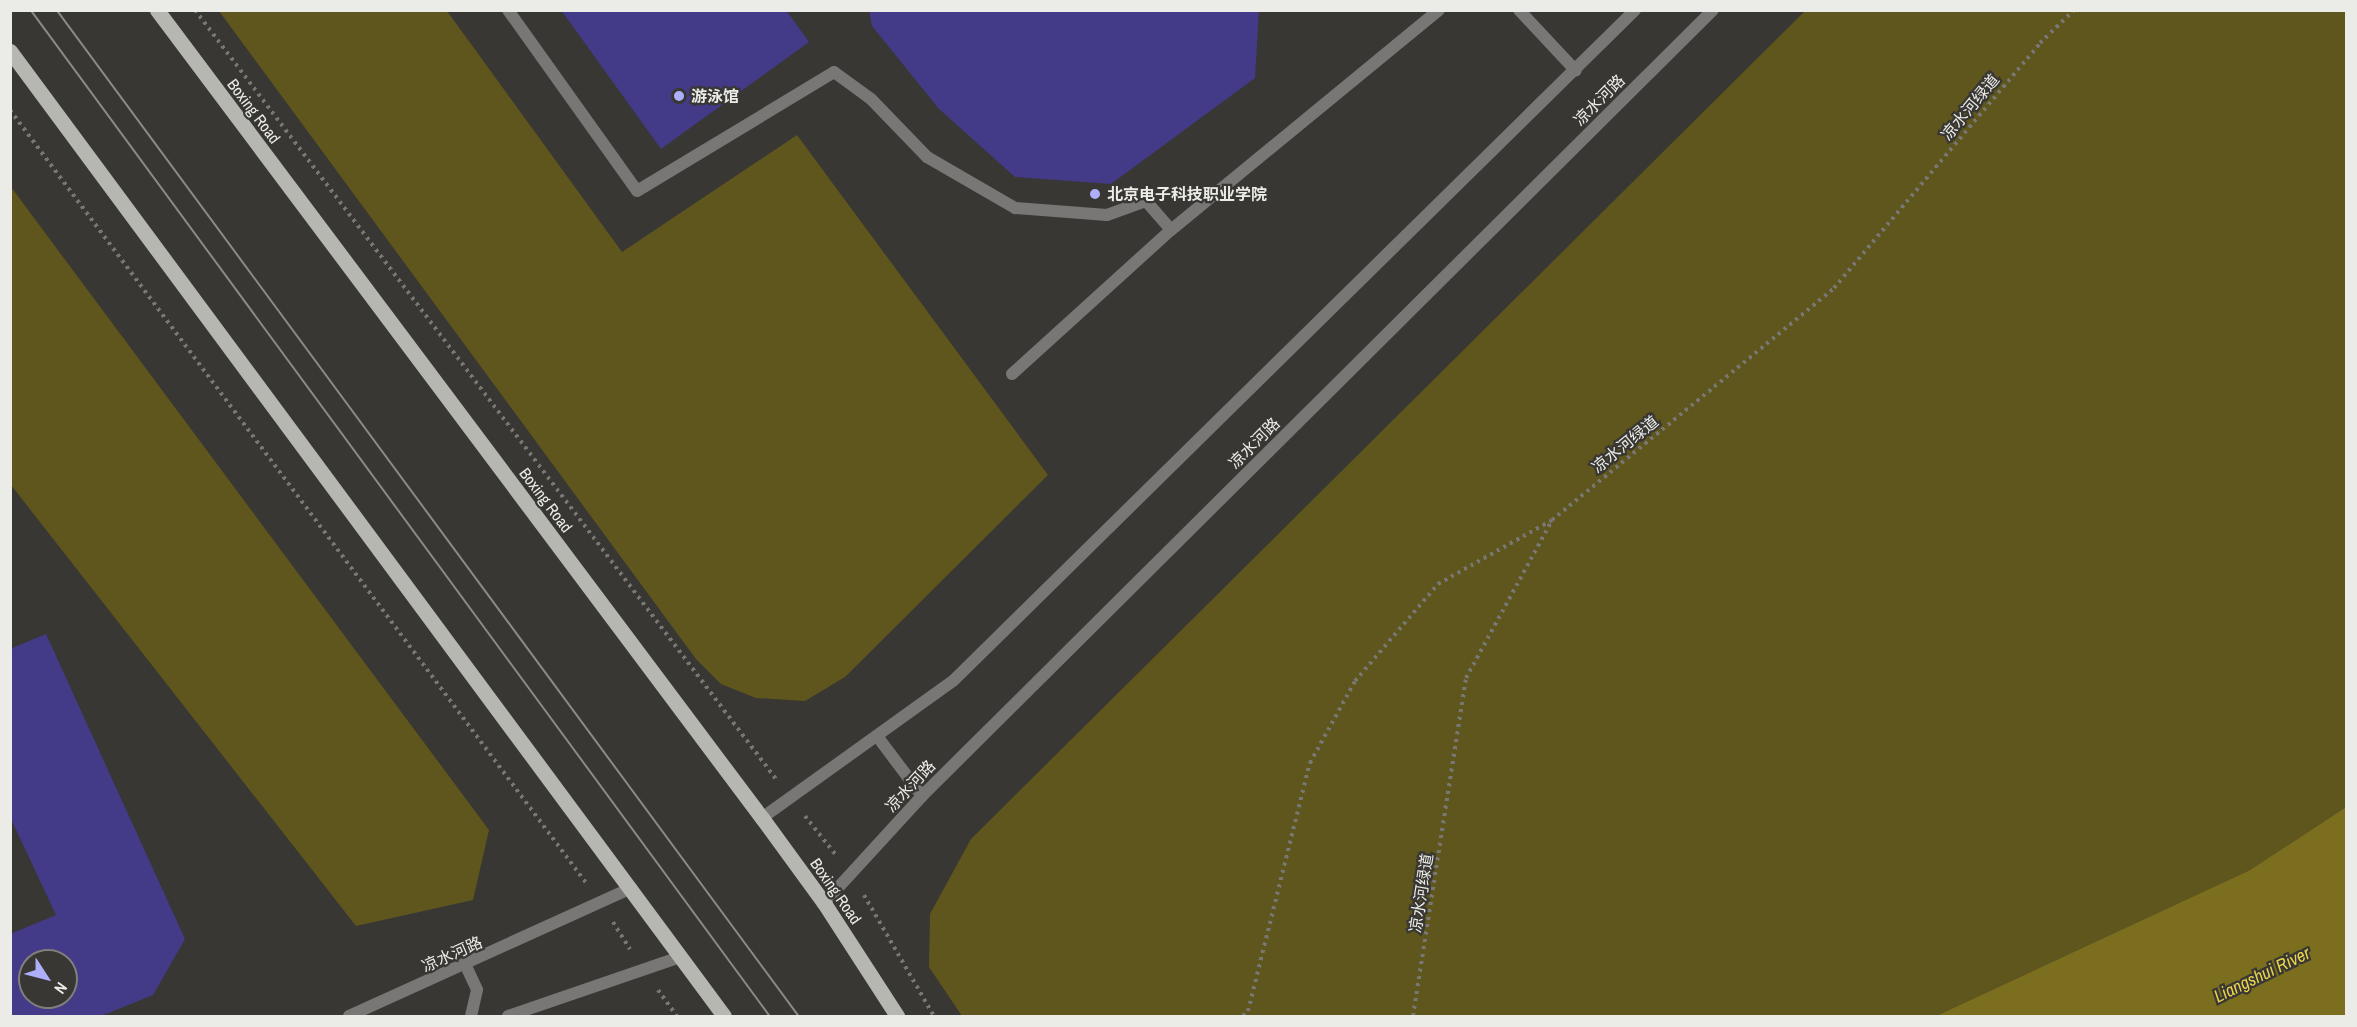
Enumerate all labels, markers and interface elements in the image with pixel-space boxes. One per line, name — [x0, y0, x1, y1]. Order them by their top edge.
street label: 凉水河绿道 — [1937, 70, 2003, 144]
street label: 凉水河路 — [1570, 71, 1628, 129]
street label: Boxing Road — [224, 75, 284, 147]
place label: 游泳馆 — [691, 86, 739, 106]
marker: 游泳馆 — [672, 89, 686, 103]
place label: 北京电子科技职业学院 — [1107, 184, 1267, 204]
marker: 北京电子科技职业学院 — [1088, 187, 1102, 201]
street label: 凉水河绿道 — [1588, 411, 1662, 477]
street label: 凉水河路 — [1225, 414, 1283, 472]
street label: Boxing Road — [516, 464, 576, 536]
street label: 凉水河路 — [881, 756, 939, 816]
street label: 凉水河绿道 — [1405, 852, 1437, 934]
street label: Boxing Road — [806, 854, 866, 928]
street label: 凉水河路 — [419, 932, 485, 976]
water label: Liangshui River — [2210, 942, 2314, 1008]
north arrow — [18, 949, 78, 1009]
text: N — [49, 978, 73, 999]

